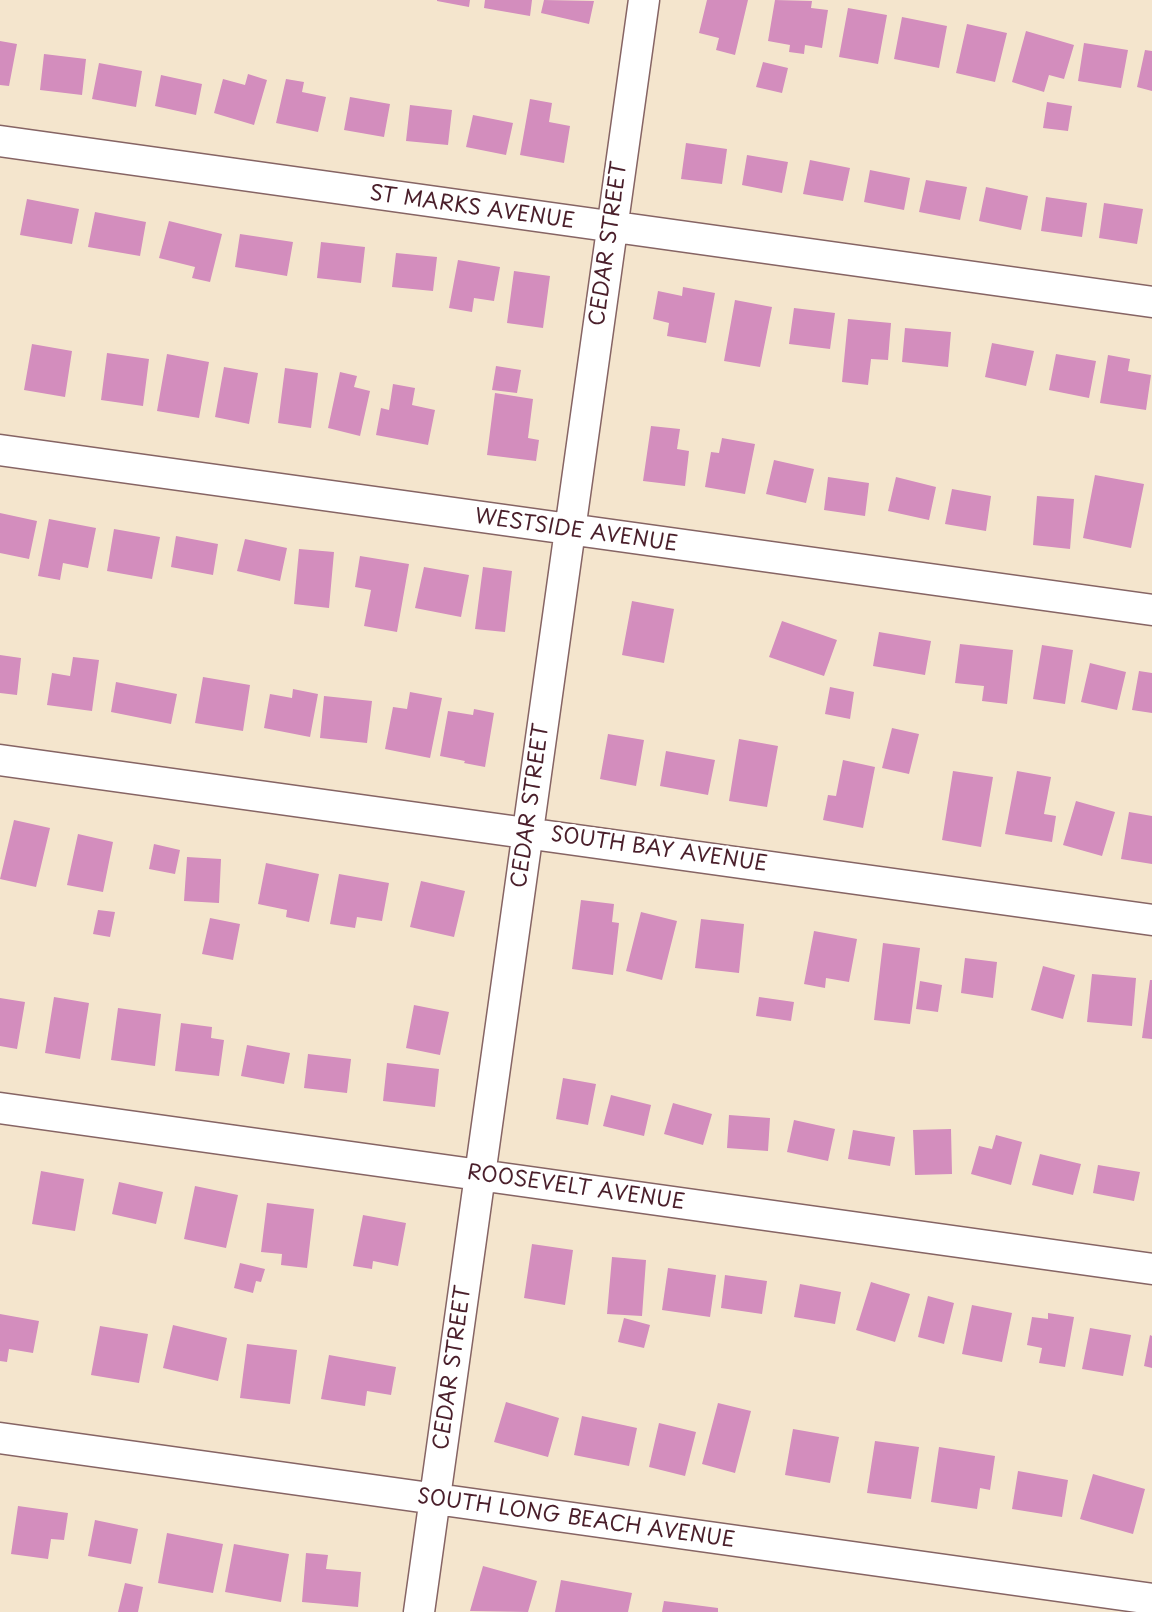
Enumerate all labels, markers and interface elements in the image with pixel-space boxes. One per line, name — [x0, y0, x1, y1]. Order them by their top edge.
street label: CEDAR STREET — [585, 160, 633, 328]
street label: ST MARKS AVENUE — [368, 181, 576, 235]
street label: WESTSIDE AVENUE — [473, 504, 679, 558]
street label: CEDAR STREET — [507, 722, 555, 890]
street label: SOUTH BAY AVENUE — [549, 822, 769, 878]
street label: ROOSEVELT AVENUE — [466, 1160, 686, 1216]
street label: CEDAR STREET — [429, 1284, 477, 1452]
street label: SOUTH LONG BEACH AVENUE — [416, 1484, 736, 1554]

